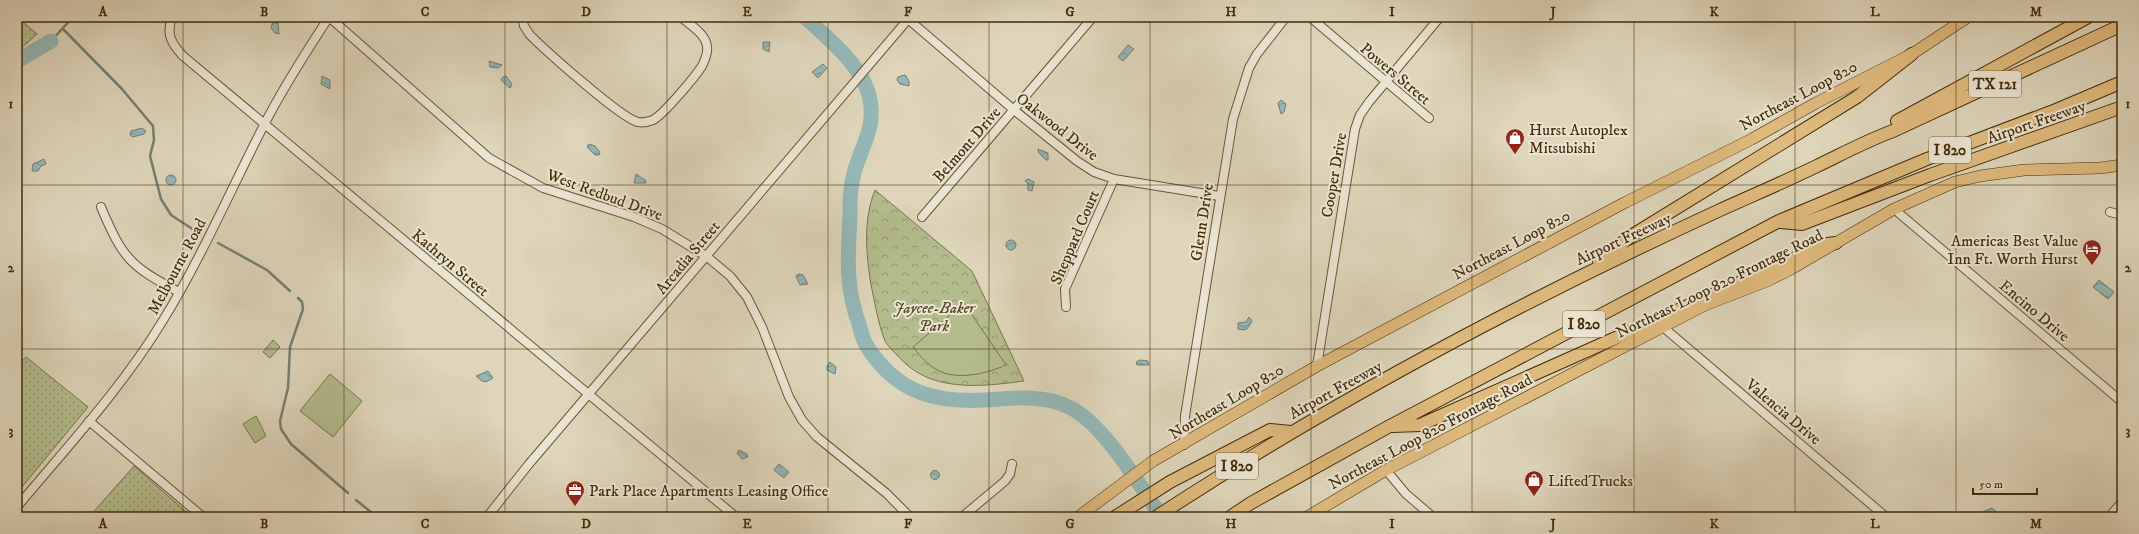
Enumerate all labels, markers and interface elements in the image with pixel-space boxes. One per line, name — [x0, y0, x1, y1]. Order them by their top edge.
text: A — [98, 4, 108, 20]
text: B — [260, 4, 268, 20]
text: C — [421, 4, 430, 20]
text: D — [581, 4, 591, 20]
text: E — [742, 4, 752, 20]
text: F — [904, 4, 913, 20]
text: G — [1065, 4, 1075, 20]
text: H — [1226, 4, 1237, 20]
text: I — [1389, 4, 1395, 20]
text: J — [1548, 4, 1556, 21]
text: K — [1709, 4, 1719, 20]
text: L — [1870, 4, 1880, 20]
text: M — [2030, 4, 2042, 20]
street label: Powers Street — [1356, 38, 1435, 109]
street label: Northeast Loop 820 — [1736, 56, 1861, 135]
road number: TX 121 — [1969, 71, 2021, 97]
street label: Oakwood Drive — [1012, 88, 1103, 165]
text: 1 — [9, 96, 14, 112]
street label: Airport Freeway — [1984, 96, 2089, 148]
text: 1 — [2126, 96, 2131, 112]
street label: Belmont Drive — [928, 102, 1005, 187]
place label: Hurst Autoplex Mitsubishi — [1529, 120, 1628, 158]
shop icon: Hurst Autoplex Mitsubishi — [1504, 127, 1526, 155]
street label: Cooper Drive — [1317, 131, 1351, 219]
road number: I 820 — [1929, 137, 1971, 163]
street label: West Redbud Drive — [543, 164, 666, 225]
street label: Glenn Drive — [1186, 182, 1218, 262]
street label: Sheppard Court — [1046, 187, 1104, 288]
street label: Northeast Loop 820 — [1449, 205, 1574, 284]
street label: Airport Freeway — [1572, 208, 1675, 270]
street label: Melbourne Road — [143, 215, 211, 318]
street label: Arcadia Street — [651, 217, 724, 299]
street label: Kathryn Street — [408, 225, 493, 301]
street label: Northeast Loop 820 Frontage Road — [1613, 225, 1826, 343]
place label: Americas Best Value Inn Ft. Worth Hurst — [1948, 231, 2078, 269]
hotel icon: Americas Best Value Inn Ft. Worth Hurst — [2081, 238, 2103, 266]
text: 2 — [8, 260, 15, 276]
text: 2 — [2125, 260, 2132, 276]
street label: Encino Drive — [1995, 276, 2074, 346]
park label: Jaycee-Baker Park — [893, 298, 976, 336]
road number: I 820 — [1563, 311, 1605, 337]
street label: Airport Freeway — [1285, 356, 1386, 424]
street label: Northeast Loop 820 — [1166, 360, 1288, 444]
street label: Northeast Loop 820 Frontage Road — [1325, 370, 1536, 494]
street label: Valencia Drive — [1741, 374, 1825, 449]
text: 3 — [9, 423, 14, 439]
text: 3 — [2126, 423, 2131, 439]
road number: I 820 — [1216, 453, 1258, 479]
shop icon: LiftedTrucks — [1523, 469, 1545, 497]
scale bar — [1973, 470, 2037, 496]
place label: LiftedTrucks — [1548, 471, 1633, 491]
text: 50 m — [1979, 477, 2003, 492]
office icon: Park Place Apartments Leasing Office — [564, 479, 586, 507]
place label: Park Place Apartments Leasing Office — [589, 481, 829, 501]
text: A — [98, 516, 108, 532]
text: B — [260, 516, 268, 532]
text: C — [421, 516, 430, 532]
text: D — [581, 516, 591, 532]
text: E — [742, 516, 752, 532]
text: F — [904, 516, 913, 532]
text: G — [1065, 516, 1075, 532]
text: H — [1226, 516, 1237, 532]
text: I — [1389, 516, 1395, 532]
text: J — [1548, 516, 1556, 533]
text: K — [1709, 516, 1719, 532]
text: L — [1870, 516, 1880, 532]
text: M — [2030, 516, 2042, 532]

